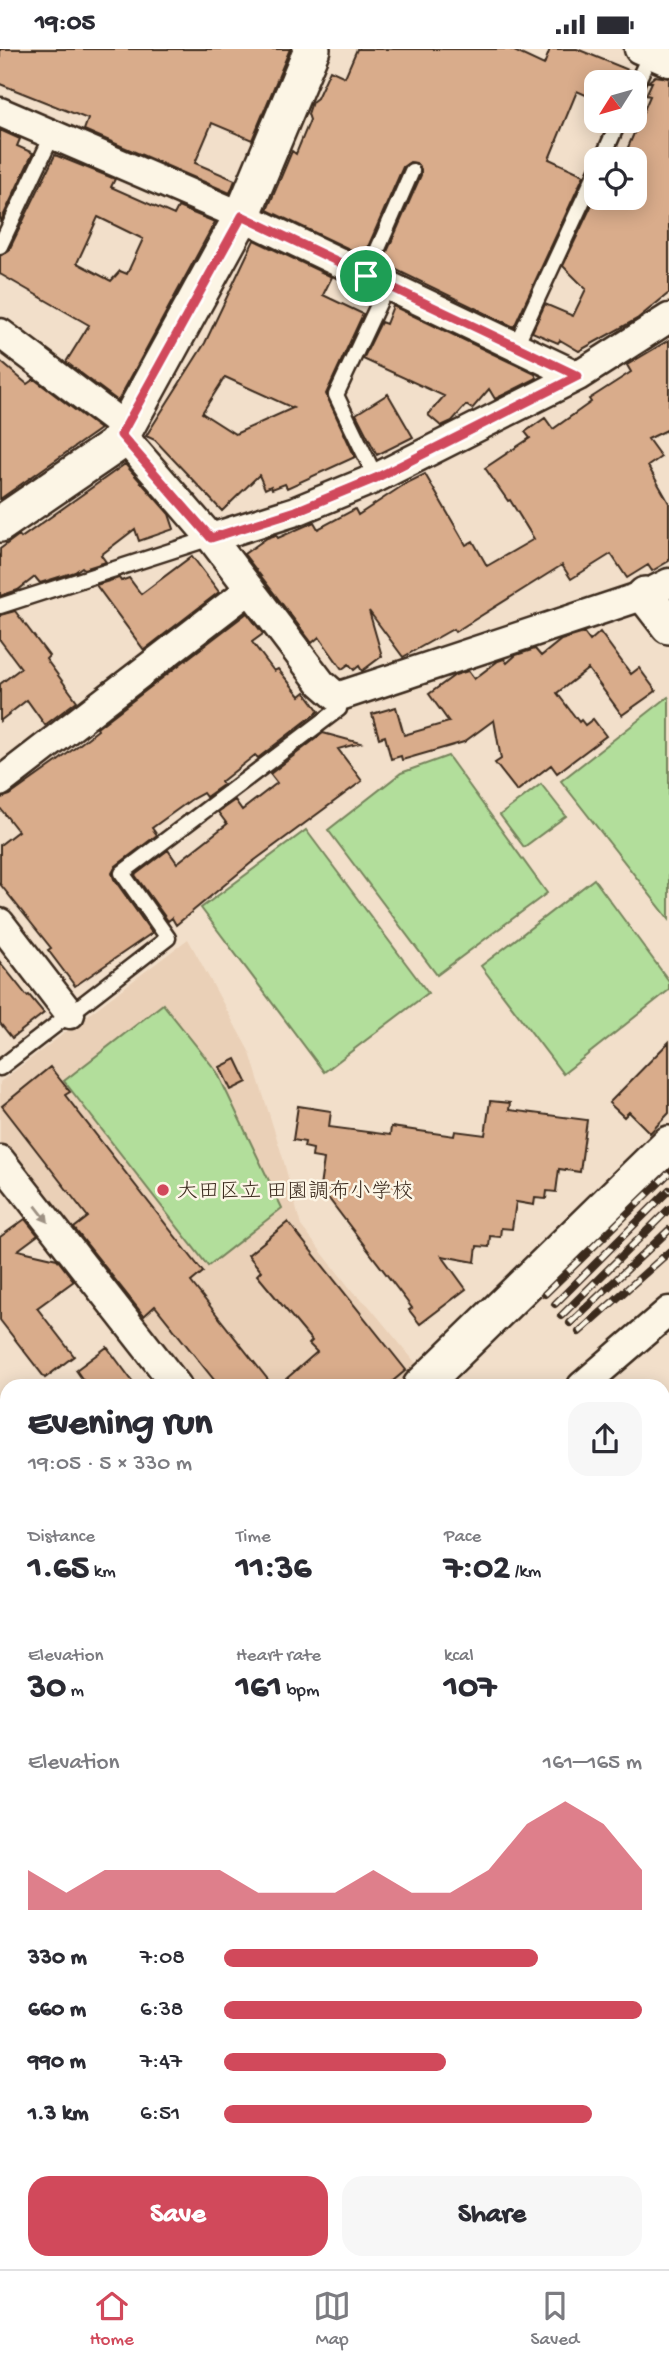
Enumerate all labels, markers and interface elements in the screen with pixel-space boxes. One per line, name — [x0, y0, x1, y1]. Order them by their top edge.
text: 19:05 — [35, 9, 95, 40]
north arrow — [584, 70, 648, 133]
map controls — [584, 70, 647, 210]
button: locate — [584, 147, 647, 210]
pin — [336, 246, 396, 306]
icon: arrive — [347, 257, 385, 295]
place label: 大田区立 田園調布小学校 — [177, 1179, 413, 1206]
marker: 大田区立 田園調布小学校 — [155, 1182, 171, 1198]
one-way arrow — [35, 1204, 50, 1222]
button: share — [568, 1402, 642, 1476]
text: Evening run — [28, 1403, 212, 1447]
text: 19:05 · 5 × 330 m — [28, 1451, 192, 1478]
text: Distance — [28, 1526, 95, 1549]
text: Time — [236, 1526, 271, 1549]
text: Pace — [444, 1526, 481, 1549]
text: 1.65 — [28, 1549, 89, 1590]
text: 11:36 — [236, 1549, 311, 1590]
text: 7:02 — [444, 1549, 510, 1590]
text: km — [89, 1561, 116, 1584]
text: /km — [510, 1561, 541, 1584]
text: Elevation — [28, 1645, 104, 1668]
text: Heart rate — [236, 1645, 321, 1668]
text: kcal — [444, 1645, 474, 1668]
text: 30 — [28, 1668, 66, 1709]
text: 161 — [236, 1668, 282, 1709]
text: 107 — [444, 1668, 496, 1709]
text: m — [66, 1680, 84, 1703]
text: bpm — [282, 1680, 319, 1703]
text: Elevation — [28, 1750, 119, 1777]
text: 161–165 m — [543, 1750, 642, 1777]
text: 330 m — [28, 1945, 87, 1972]
text: 7:08 — [140, 1945, 185, 1972]
text: 660 m — [28, 1997, 86, 2024]
text: 6:38 — [140, 1997, 183, 2024]
text: 990 m — [28, 2049, 86, 2076]
text: 7:47 — [140, 2049, 182, 2076]
text: 1.3 km — [28, 2101, 88, 2128]
text: 6:51 — [140, 2101, 180, 2128]
button: Save — [28, 2176, 328, 2256]
button: Share — [342, 2176, 642, 2256]
tab: Home — [90, 2287, 134, 2352]
tab: Map — [313, 2287, 351, 2352]
tab: Saved — [531, 2287, 579, 2352]

